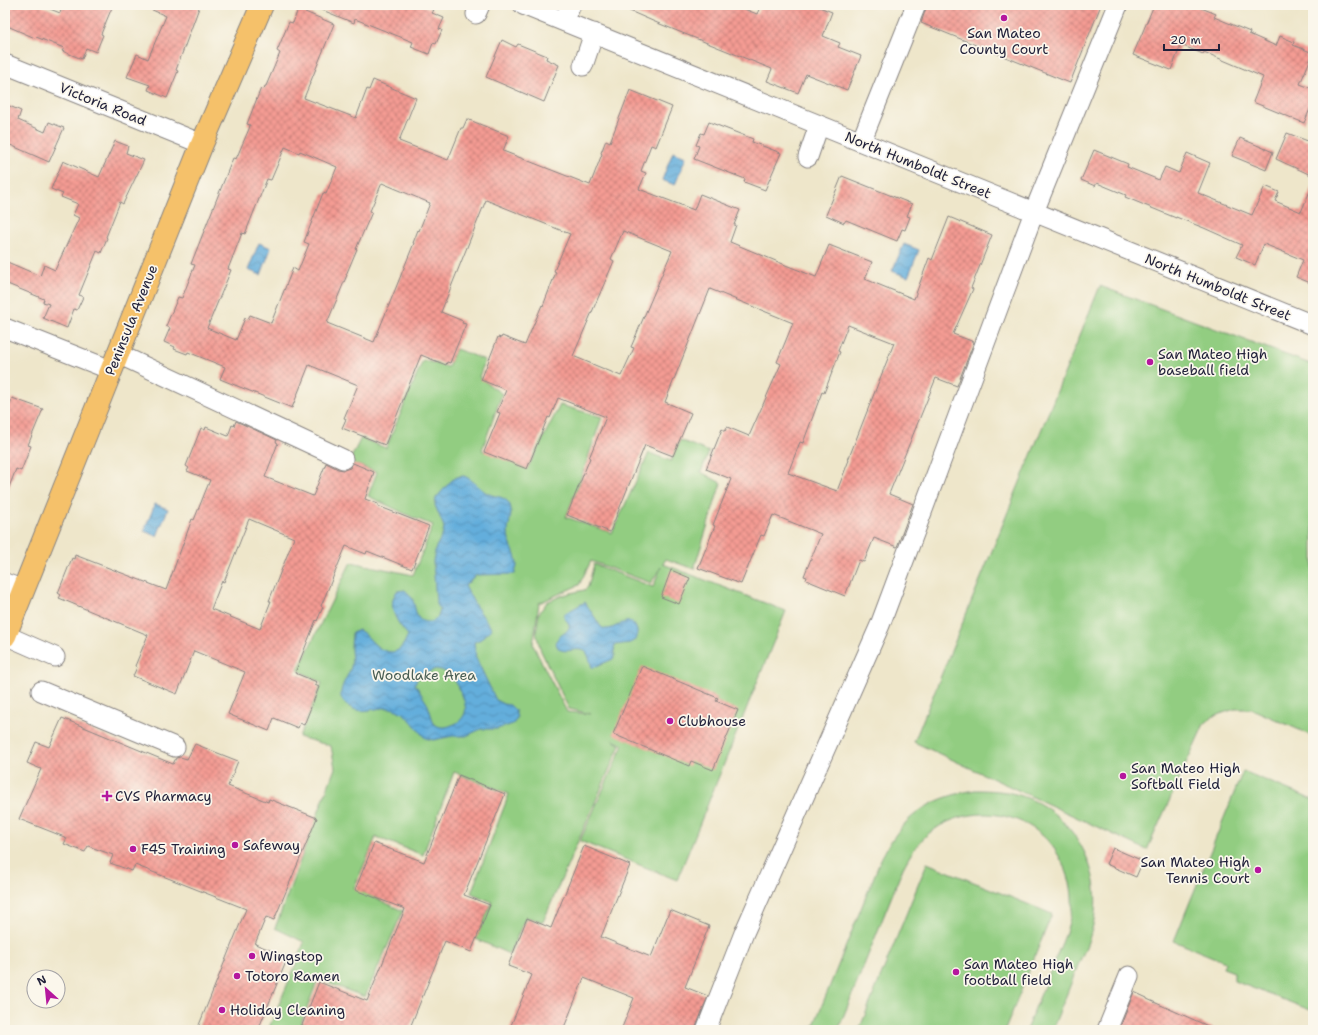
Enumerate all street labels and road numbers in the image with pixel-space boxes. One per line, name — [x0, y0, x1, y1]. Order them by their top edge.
street label: Victoria Road — [57, 78, 149, 130]
street label: North Humboldt Street — [842, 127, 994, 203]
street label: North Humboldt Street — [1142, 249, 1294, 325]
street label: Peninsula Avenue — [101, 262, 161, 378]

